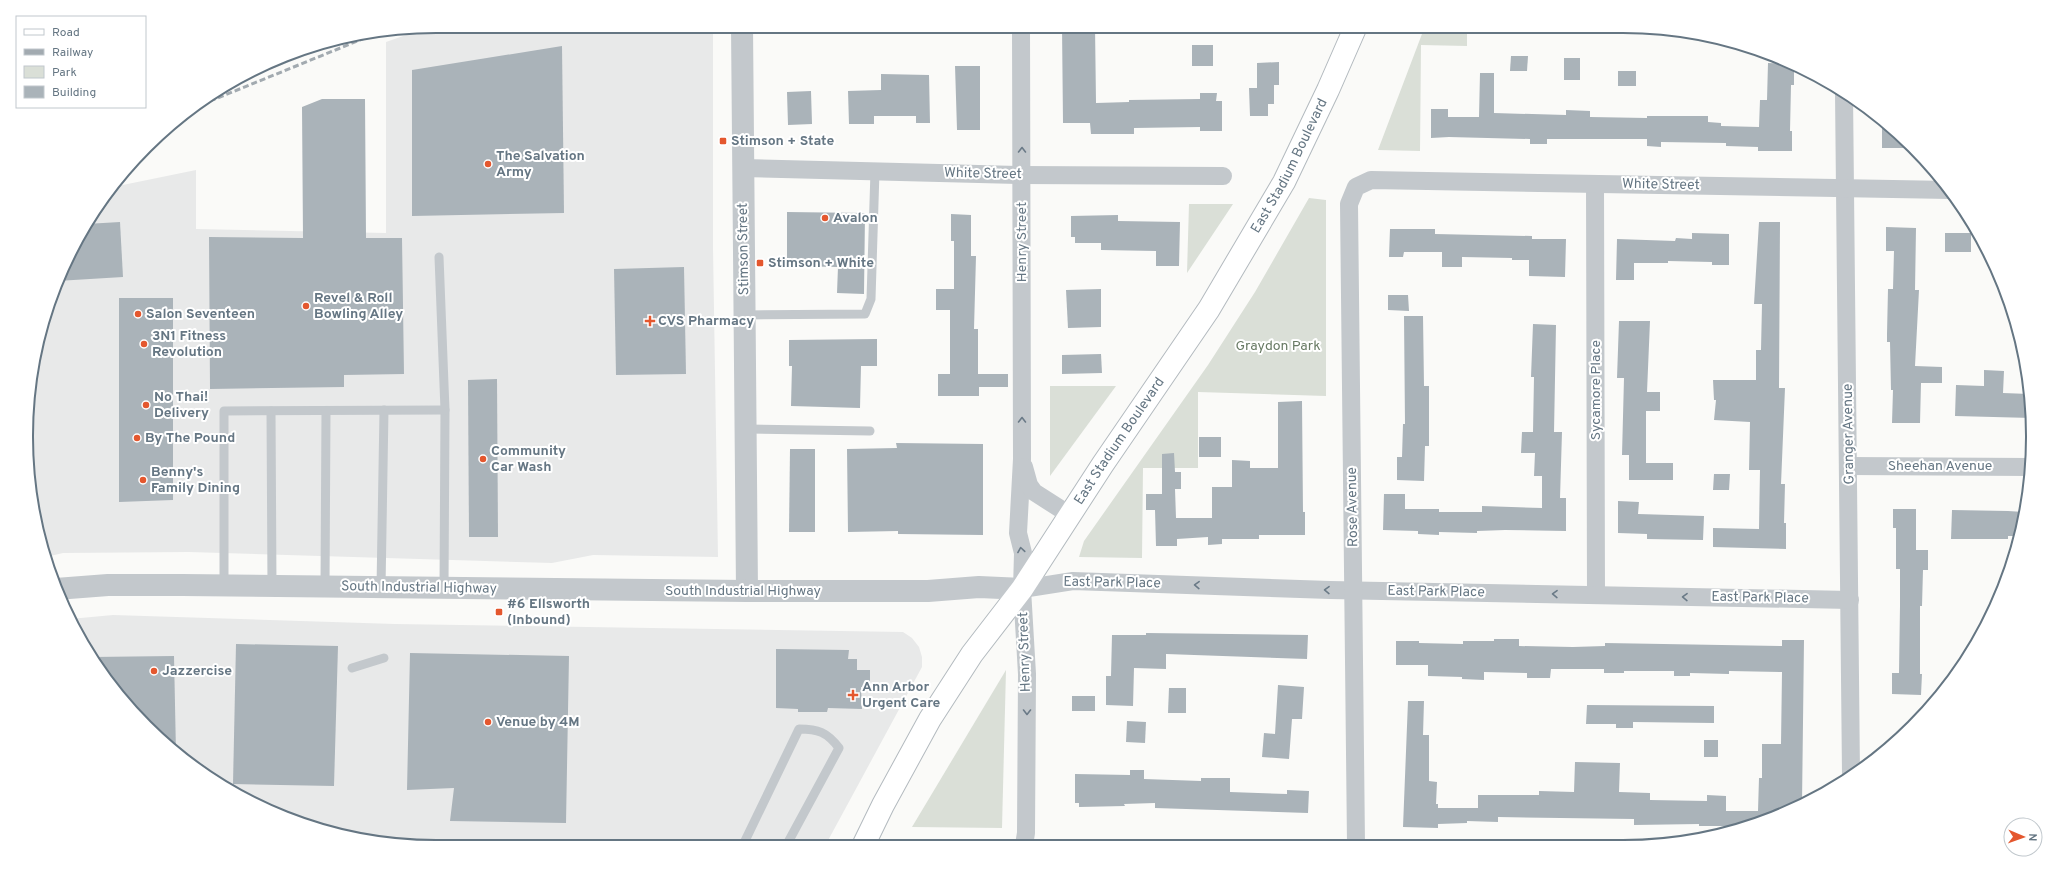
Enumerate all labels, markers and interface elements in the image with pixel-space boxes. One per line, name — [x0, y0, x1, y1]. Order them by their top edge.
legend — [16, 16, 146, 108]
text: Road — [52, 25, 80, 41]
text: Railway — [52, 45, 93, 61]
text: Park — [52, 65, 77, 81]
text: Building — [52, 85, 96, 101]
street label: East Stadium Boulevard — [1247, 96, 1331, 236]
place label: Stimson + State — [731, 133, 835, 150]
marker: Stimson + State — [718, 136, 728, 146]
one-way arrow — [1018, 147, 1026, 153]
place label: The Salvation Army — [496, 148, 585, 181]
marker: The Salvation Army — [483, 159, 493, 169]
street label: White Street — [944, 165, 1022, 183]
street label: White Street — [1622, 176, 1700, 194]
street label: Henry Street — [1014, 202, 1031, 282]
street label: Stimson Street — [735, 203, 753, 295]
place label: Avalon — [833, 210, 878, 227]
marker: Avalon — [820, 213, 830, 223]
place label: Stimson + White — [768, 255, 874, 272]
marker: Stimson + White — [755, 258, 765, 268]
place label: Revel & Roll Bowling Alley — [314, 290, 403, 323]
marker: Revel & Roll Bowling Alley — [301, 301, 311, 311]
place label: Salon Seventeen — [146, 306, 255, 323]
marker: Salon Seventeen — [133, 309, 143, 319]
place label: CVS Pharmacy — [658, 313, 754, 330]
marker: CVS Pharmacy — [645, 316, 655, 326]
place label: 3N1 Fitness Revolution — [152, 328, 226, 361]
park label: Graydon Park — [1235, 338, 1321, 355]
marker: 3N1 Fitness Revolution — [139, 339, 149, 349]
street label: Sycamore Place — [1588, 340, 1605, 440]
street label: East Stadium Boulevard — [1070, 374, 1168, 508]
street label: Granger Avenue — [1840, 383, 1858, 485]
place label: No Thai! Delivery — [154, 389, 209, 422]
marker: No Thai! Delivery — [141, 400, 151, 410]
one-way arrow — [1018, 417, 1026, 423]
place label: By The Pound — [145, 430, 235, 447]
marker: By The Pound — [132, 433, 142, 443]
place label: Community Car Wash — [491, 443, 566, 476]
marker: Community Car Wash — [478, 454, 488, 464]
street label: Sheehan Avenue — [1888, 458, 1992, 475]
place label: Benny's Family Dining — [151, 464, 240, 497]
street label: Rose Avenue — [1344, 467, 1362, 547]
marker: Benny's Family Dining — [138, 475, 148, 485]
one-way arrow — [1018, 547, 1026, 553]
street label: East Park Place — [1063, 574, 1161, 592]
street label: South Industrial Highway — [341, 578, 497, 598]
one-way arrow — [1194, 581, 1200, 590]
street label: South Industrial Highway — [665, 583, 821, 600]
street label: East Park Place — [1387, 583, 1485, 601]
one-way arrow — [1324, 585, 1330, 594]
street label: East Park Place — [1711, 589, 1809, 607]
one-way arrow — [1552, 590, 1558, 599]
one-way arrow — [1682, 593, 1688, 601]
place label: #6 Ellsworth (Inbound) — [507, 596, 590, 629]
marker: #6 Ellsworth (Inbound) — [494, 607, 504, 617]
street label: Henry Street — [1015, 612, 1035, 692]
place label: Jazzercise — [162, 663, 232, 680]
marker: Jazzercise — [149, 666, 159, 676]
place label: Ann Arbor Urgent Care — [862, 679, 941, 712]
marker: Ann Arbor Urgent Care — [847, 689, 859, 701]
one-way arrow — [1023, 709, 1031, 715]
place label: Venue by 4M — [496, 714, 580, 731]
marker: Venue by 4M — [483, 717, 493, 727]
north arrow — [2003, 817, 2043, 857]
text: N — [2025, 833, 2039, 842]

